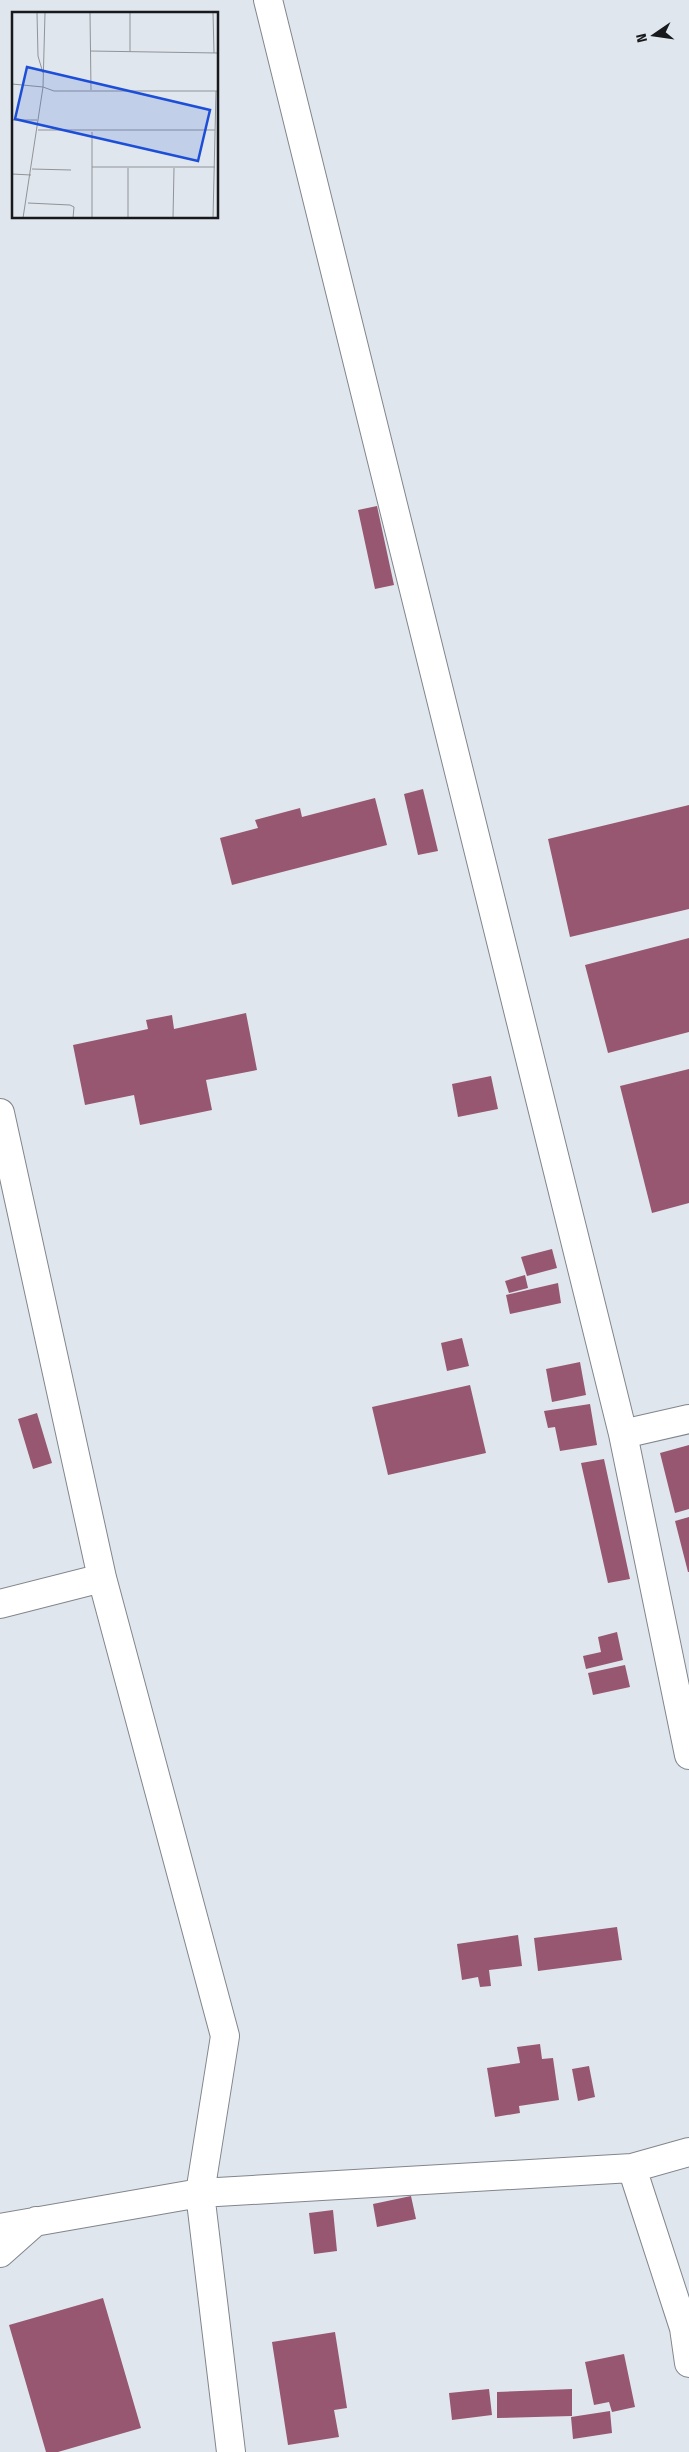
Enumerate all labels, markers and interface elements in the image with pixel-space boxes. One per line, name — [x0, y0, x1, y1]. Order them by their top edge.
north arrow — [629, 10, 679, 60]
inset map — [12, 12, 219, 219]
text: N — [633, 32, 651, 44]

